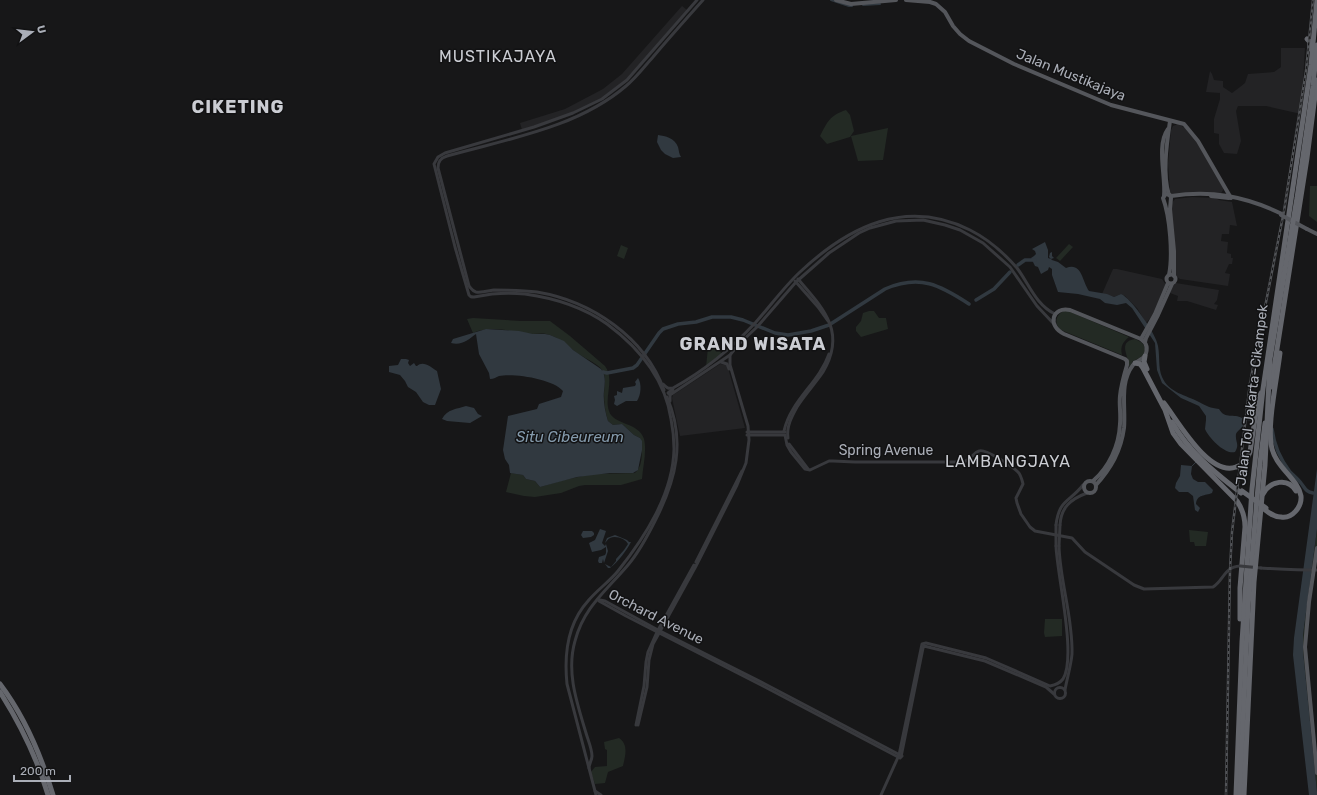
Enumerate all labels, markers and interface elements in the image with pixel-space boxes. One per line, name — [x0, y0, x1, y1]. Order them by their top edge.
north arrow — [12, 12, 52, 52]
text: U — [34, 24, 48, 35]
street label: Jalan Mustikajaya — [1014, 45, 1128, 105]
district label: MUSTIKAJAYA — [439, 47, 557, 66]
district label: CIKETING — [192, 96, 284, 118]
street label: Jalan Tol Jakarta–Cikampek — [1232, 303, 1272, 486]
district label: GRAND WISATA — [680, 333, 826, 355]
water label: Situ Cibeureum — [516, 428, 624, 446]
street label: Spring Avenue — [839, 442, 934, 459]
district label: LAMBANGJAYA — [945, 452, 1071, 471]
street label: Orchard Avenue — [606, 586, 706, 648]
scale bar — [14, 757, 70, 783]
text: 200 m — [20, 764, 56, 778]

